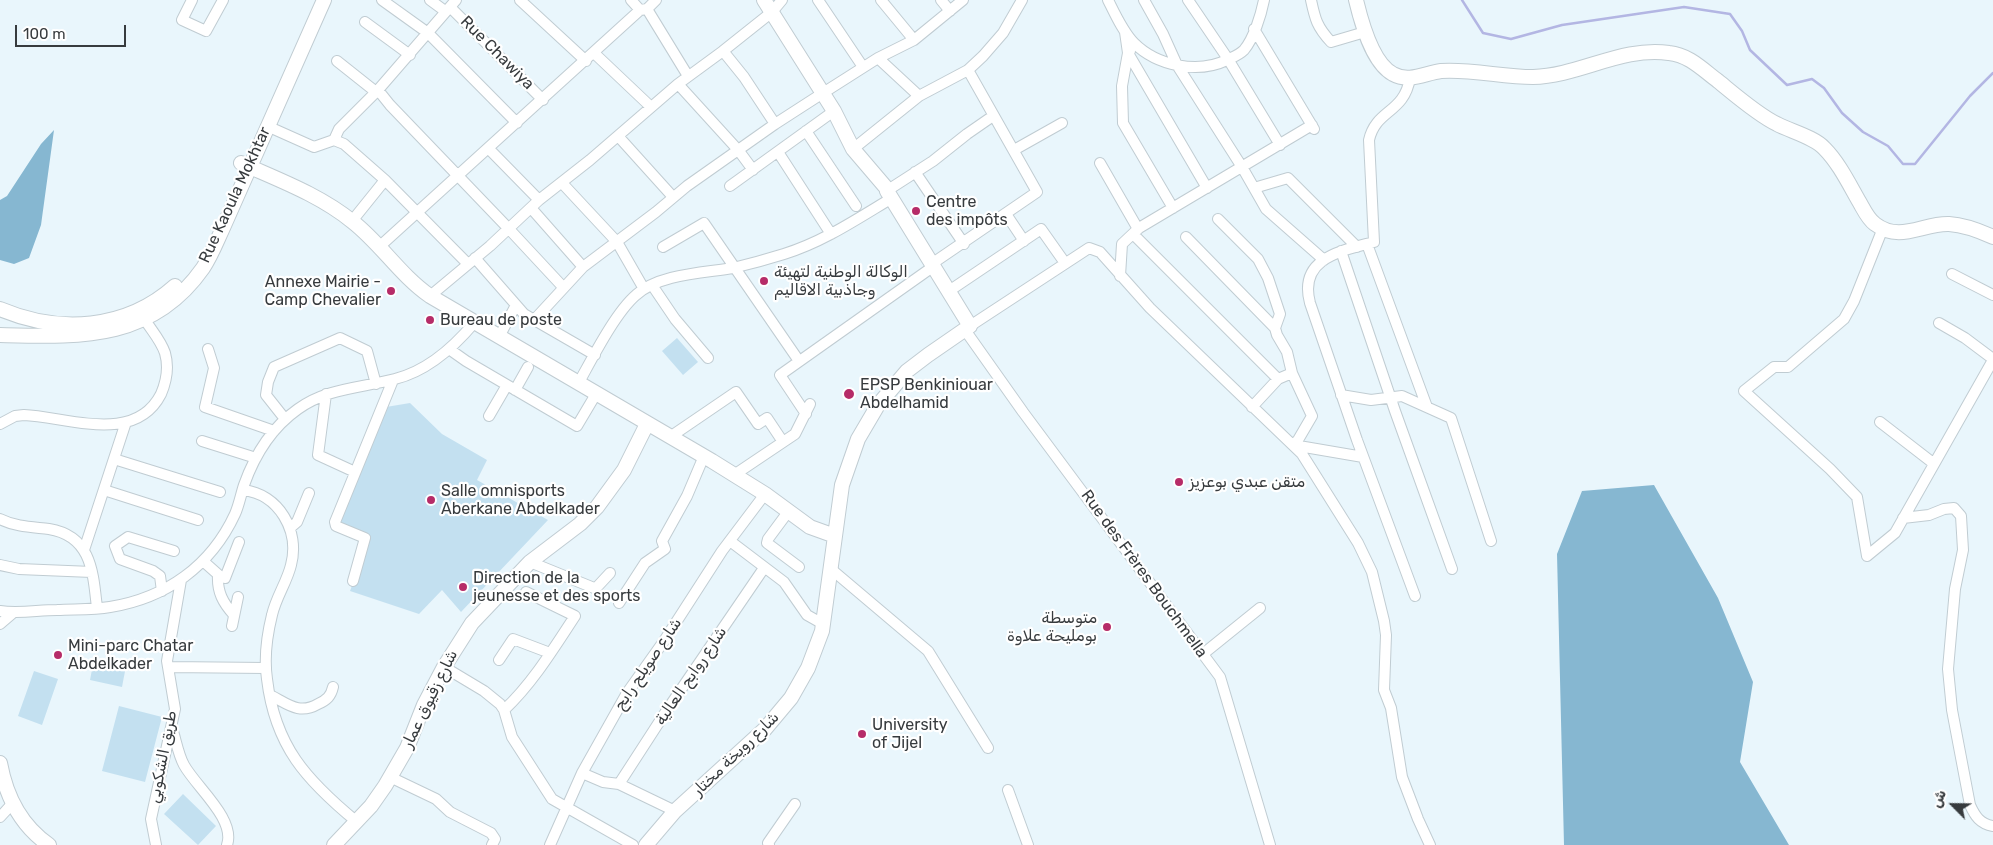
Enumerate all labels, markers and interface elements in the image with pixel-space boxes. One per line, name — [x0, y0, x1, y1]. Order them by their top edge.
street label: Rue Chawiya — [456, 12, 538, 94]
scale bar — [18, 15, 129, 47]
text: 100 m — [23, 25, 65, 43]
street label: Rue Kaoula Mokhtar — [195, 124, 275, 266]
place label: Centre des impôts — [926, 192, 1008, 230]
marker: Centre des impôts — [910, 205, 922, 217]
place label: الوكالة الوطنية لتهيئة وجاذبية الاقاليم — [774, 262, 908, 300]
place label: Annexe Mairie - Camp Chevalier — [265, 272, 381, 310]
marker: الوكالة الوطنية لتهيئة وجاذبية الاقاليم — [758, 275, 770, 287]
marker: Annexe Mairie - Camp Chevalier — [385, 285, 397, 297]
place label: Bureau de poste — [440, 310, 562, 330]
marker: Bureau de poste — [424, 314, 436, 326]
place label: EPSP Benkiniouar Abdelhamid — [860, 375, 993, 413]
marker: EPSP Benkiniouar Abdelhamid — [842, 387, 856, 401]
place label: متقن عبدي بوعزيز — [1189, 472, 1305, 492]
marker: متقن عبدي بوعزيز — [1173, 476, 1185, 488]
place label: Salle omnisports Aberkane Abdelkader — [441, 481, 600, 519]
street label: Rue des Frères Bouchmella — [1077, 486, 1211, 662]
marker: Salle omnisports Aberkane Abdelkader — [425, 494, 437, 506]
place label: Direction de la jeunesse et des sports — [473, 568, 641, 606]
marker: Direction de la jeunesse et des sports — [457, 581, 469, 593]
place label: متوسطة بومليحة علاوة — [1007, 608, 1097, 646]
street label: شارع صويلح رابح — [610, 614, 686, 714]
marker: متوسطة بومليحة علاوة — [1101, 621, 1113, 633]
street label: شارع روابح العالية — [651, 623, 731, 729]
place label: Mini-parc Chatar Abdelkader — [68, 636, 193, 674]
street label: شارع زقيوق عمار — [398, 647, 462, 751]
marker: Mini-parc Chatar Abdelkader — [52, 649, 64, 661]
street label: شارع رويخة مختار — [689, 708, 783, 800]
street label: طريق الشكوبي — [145, 709, 181, 805]
place label: University of Jijel — [872, 715, 948, 753]
marker: University of Jijel — [856, 728, 868, 740]
north arrow — [1928, 780, 1978, 830]
text: ش — [1927, 787, 1950, 810]

